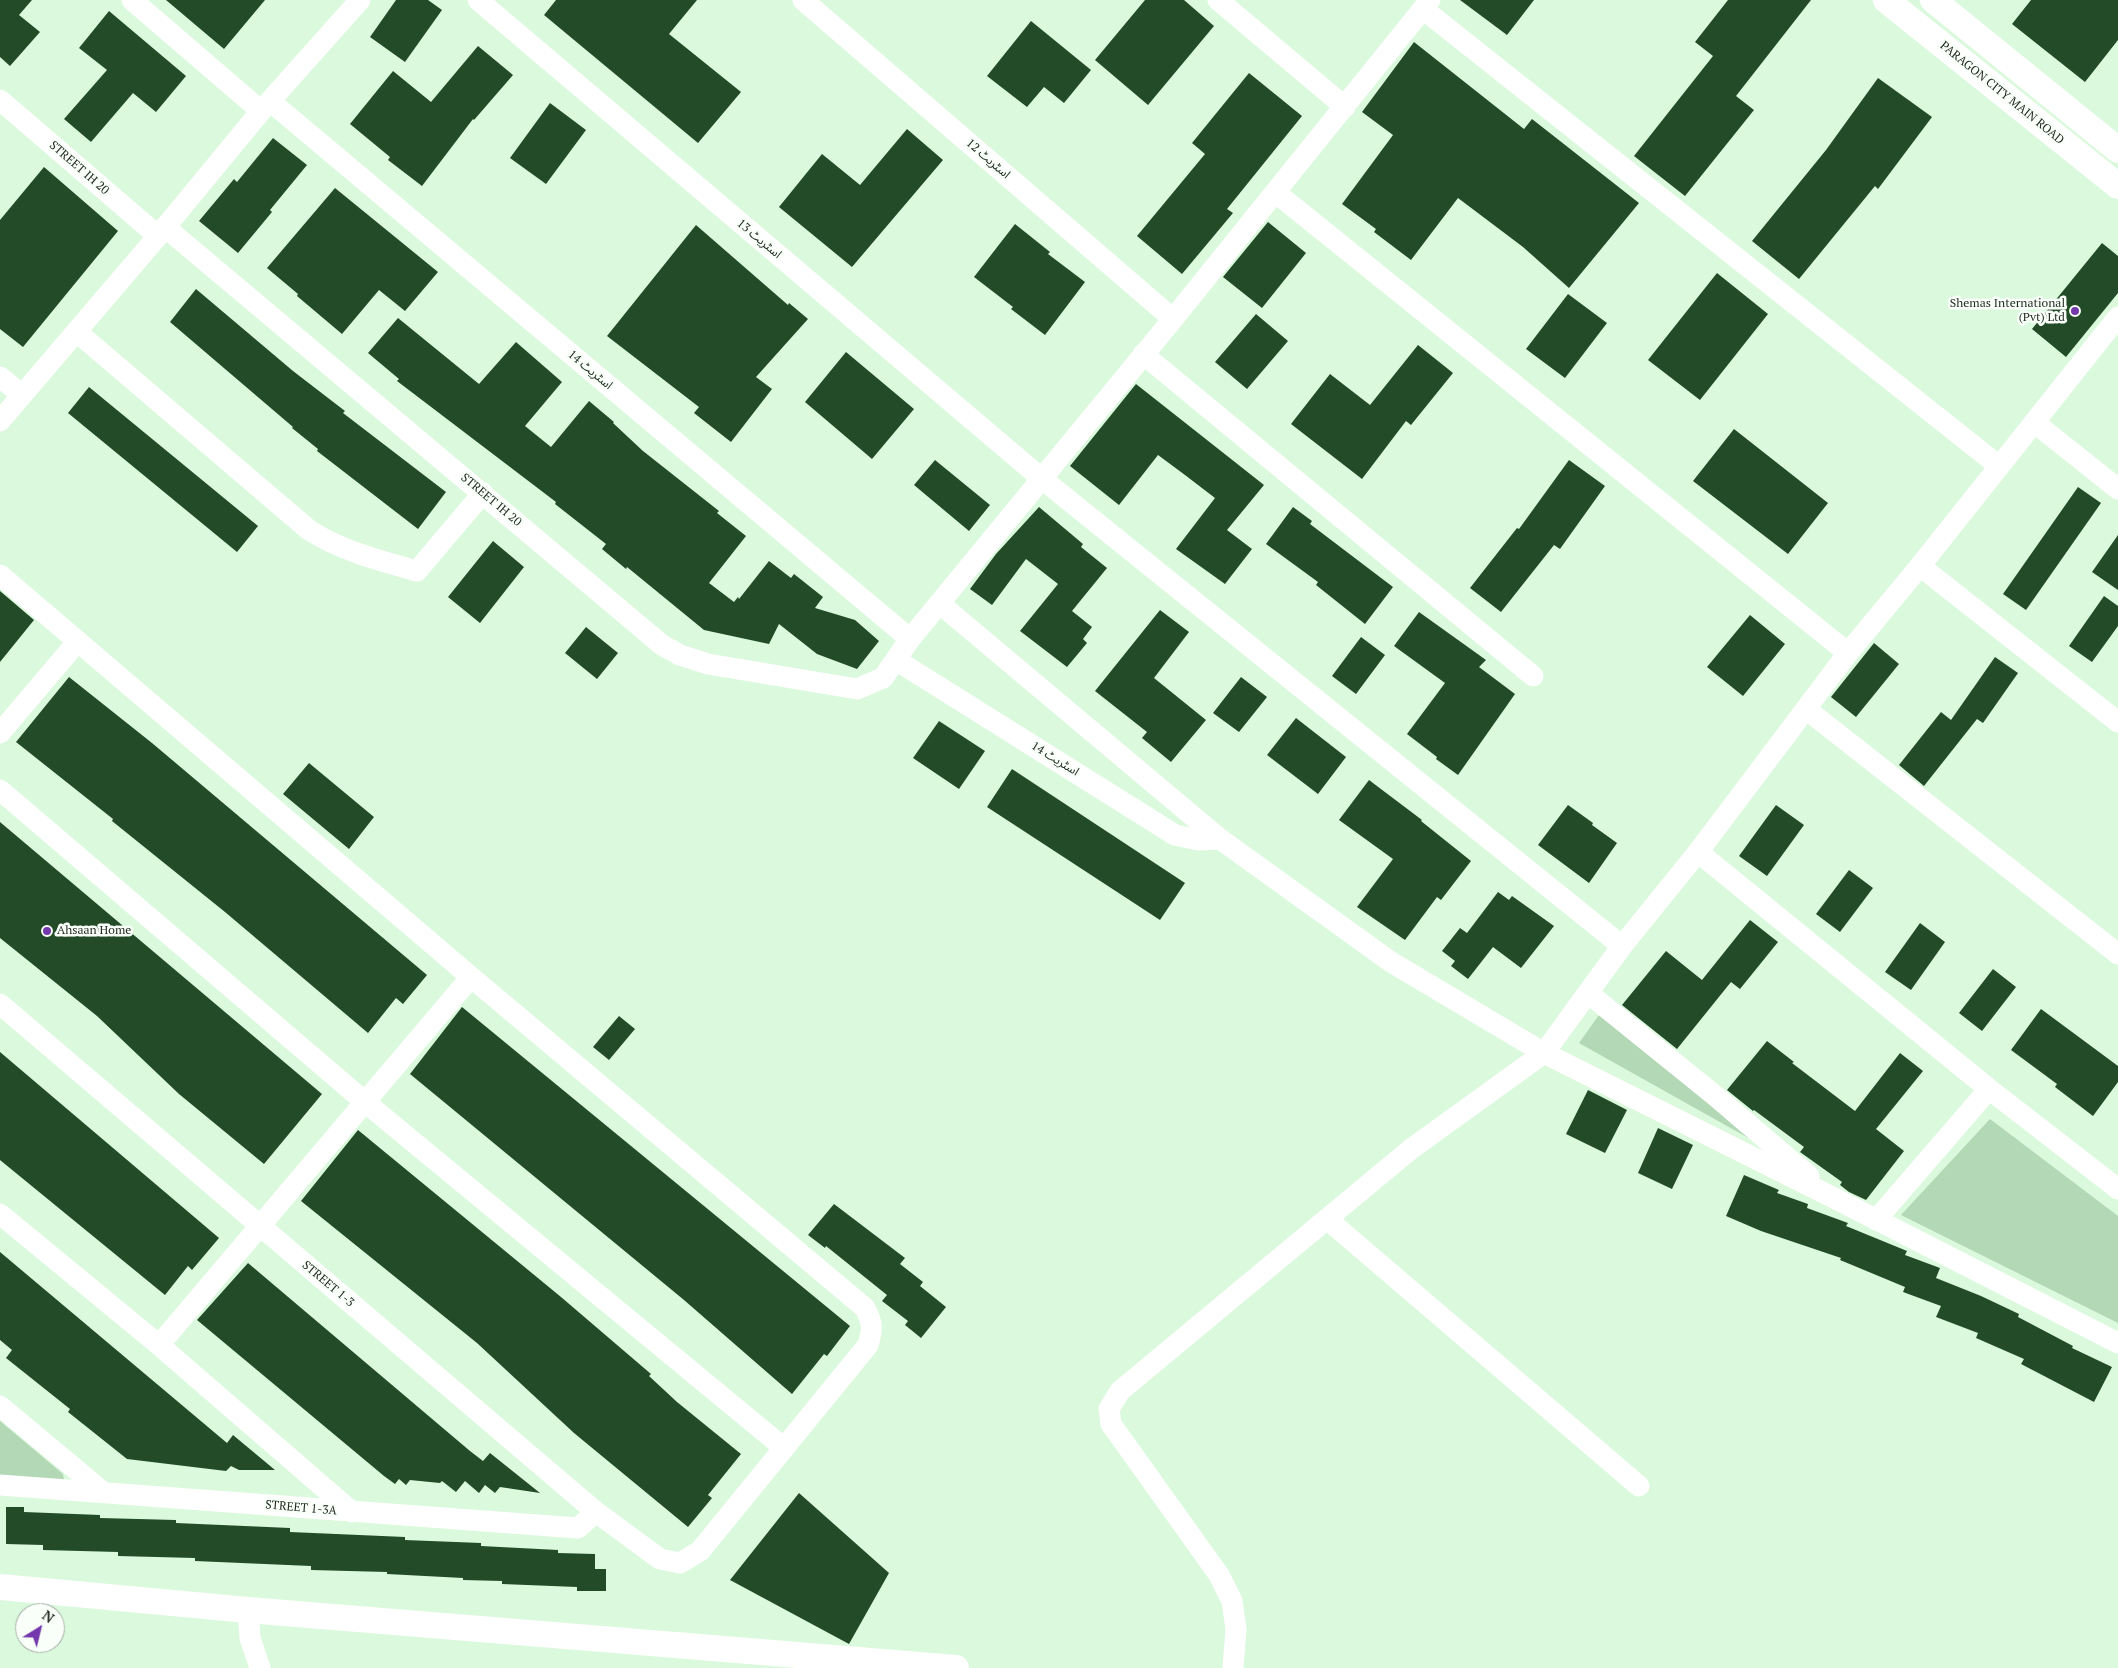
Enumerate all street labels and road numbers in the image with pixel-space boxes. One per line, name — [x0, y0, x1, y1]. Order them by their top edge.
street label: PARAGON CITY MAIN ROAD — [1937, 39, 2067, 147]
street label: اسٹریٹ 12 — [963, 136, 1013, 182]
street label: STREET IH 20 — [46, 138, 112, 198]
street label: اسٹریٹ 13 — [734, 216, 784, 262]
street label: اسٹریٹ 14 — [565, 347, 615, 393]
street label: STREET IH 20 — [458, 471, 524, 529]
street label: اسٹریٹ 14 — [1028, 739, 1082, 779]
street label: STREET 1-3 — [299, 1258, 357, 1310]
street label: STREET 1-3A — [265, 1498, 337, 1518]

